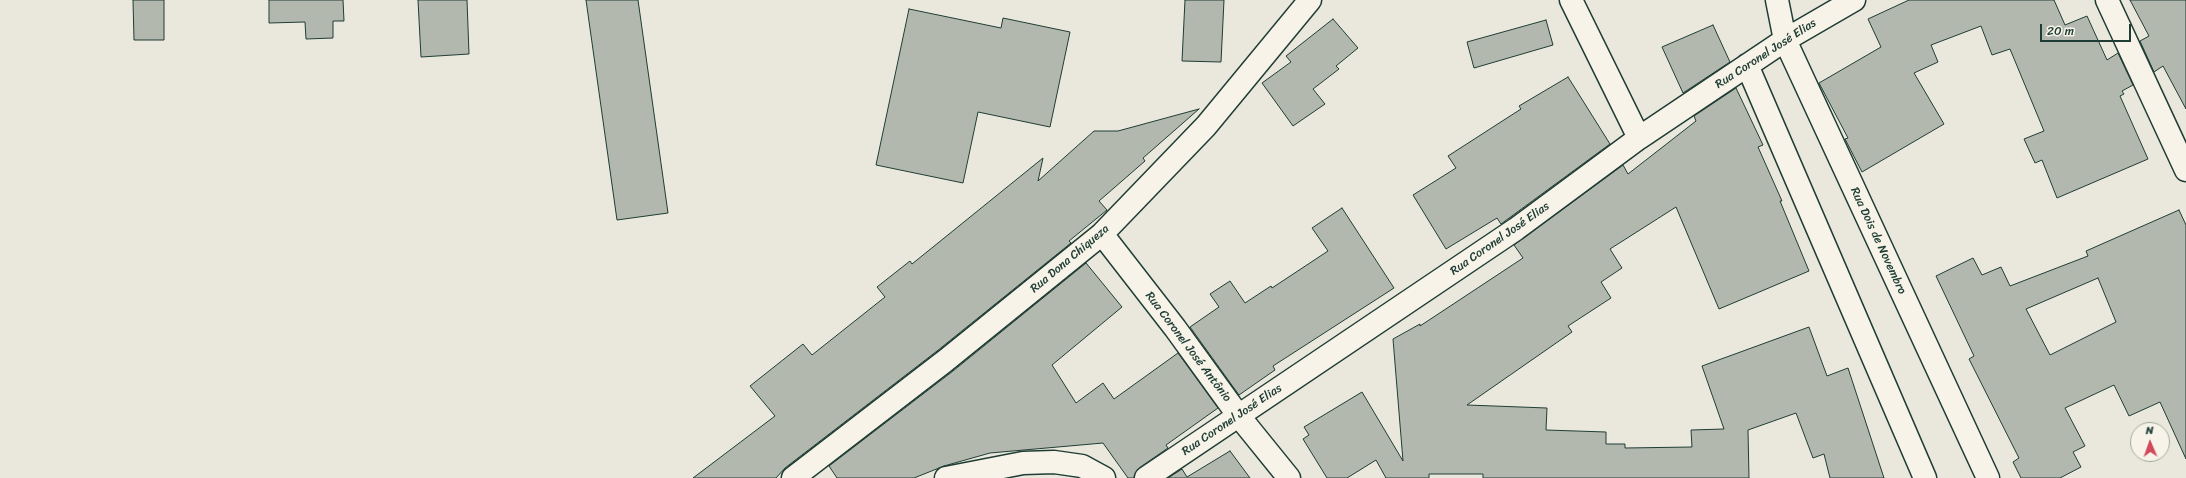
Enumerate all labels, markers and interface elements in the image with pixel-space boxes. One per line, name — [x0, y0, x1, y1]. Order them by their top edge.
street label: Rua Coronel José Elias — [1713, 16, 1819, 92]
scale bar — [2042, 16, 2133, 42]
text: 20 m — [2047, 20, 2074, 42]
street label: Rua Dois de Novembro — [1847, 185, 1909, 297]
street label: Rua Coronel José Elias — [1448, 199, 1552, 279]
street label: Rua Dona Chiqueza — [1028, 222, 1112, 296]
street label: Rua Coronel José Antônio — [1142, 289, 1234, 405]
street label: Rua Coronel José Elias — [1179, 381, 1285, 459]
text: N — [2145, 421, 2154, 440]
north arrow — [2130, 422, 2170, 462]

